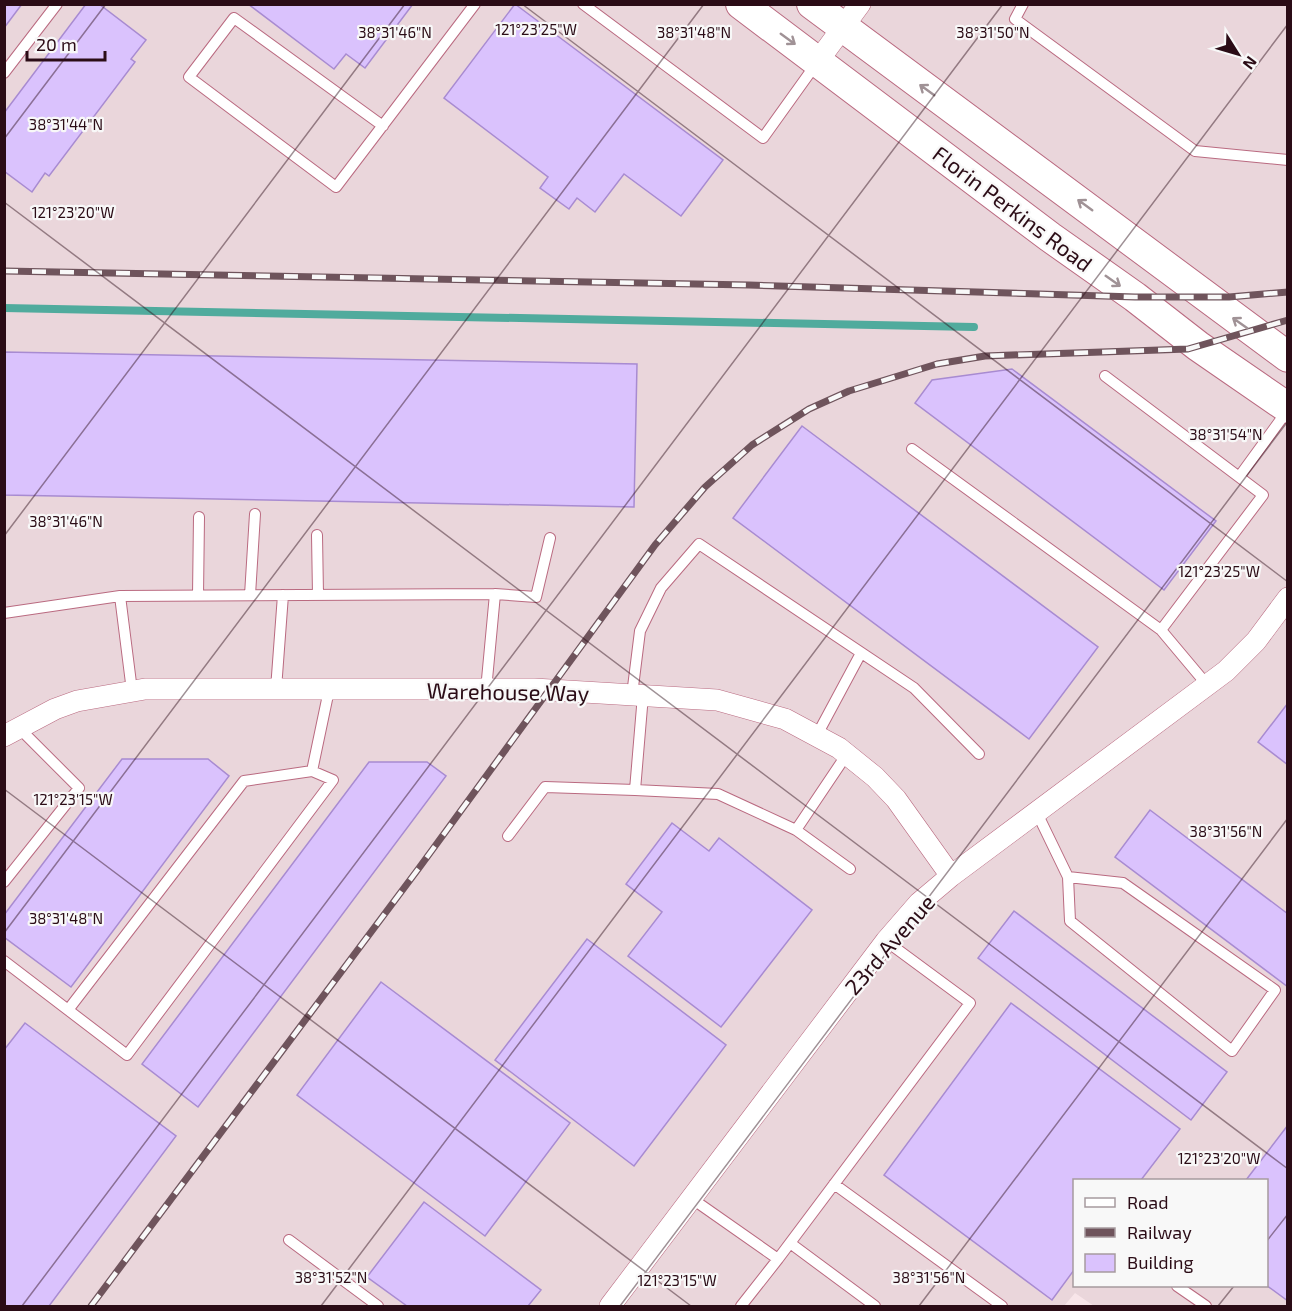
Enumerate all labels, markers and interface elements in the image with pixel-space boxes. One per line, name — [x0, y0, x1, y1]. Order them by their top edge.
text: 121°23'25"W — [495, 20, 577, 38]
text: 38°31'46"N — [358, 23, 432, 41]
text: 38°31'48"N — [657, 23, 731, 41]
text: 38°31'50"N — [956, 23, 1030, 41]
scale bar — [27, 24, 105, 62]
north arrow — [1208, 24, 1268, 84]
text: 20 m — [36, 33, 77, 55]
one-way arrow — [779, 33, 795, 46]
text: N — [1239, 53, 1261, 74]
one-way arrow — [920, 83, 936, 96]
text: 38°31'44"N — [29, 115, 103, 133]
street label: Florin Perkins Road — [928, 140, 1098, 276]
one-way arrow — [1077, 199, 1093, 211]
text: 121°23'20"W — [32, 203, 114, 221]
one-way arrow — [1104, 275, 1120, 287]
one-way arrow — [1232, 317, 1249, 329]
text: 38°31'54"N — [1189, 425, 1263, 443]
text: 38°31'46"N — [29, 512, 103, 530]
text: 121°23'25"W — [1178, 562, 1260, 580]
street label: Warehouse Way — [426, 677, 590, 705]
text: 121°23'15"W — [33, 790, 113, 808]
text: 38°31'56"N — [1190, 822, 1262, 840]
street label: 23rd Avenue — [839, 889, 939, 999]
text: 38°31'48"N — [29, 909, 103, 927]
text: 121°23'20"W — [1178, 1149, 1260, 1167]
legend — [1073, 1179, 1268, 1287]
text: Road — [1127, 1191, 1168, 1213]
text: Railway — [1127, 1221, 1192, 1243]
text: Building — [1127, 1251, 1194, 1273]
text: 38°31'52"N — [295, 1268, 367, 1286]
text: 38°31'56"N — [893, 1268, 965, 1286]
text: 121°23'15"W — [637, 1271, 717, 1289]

